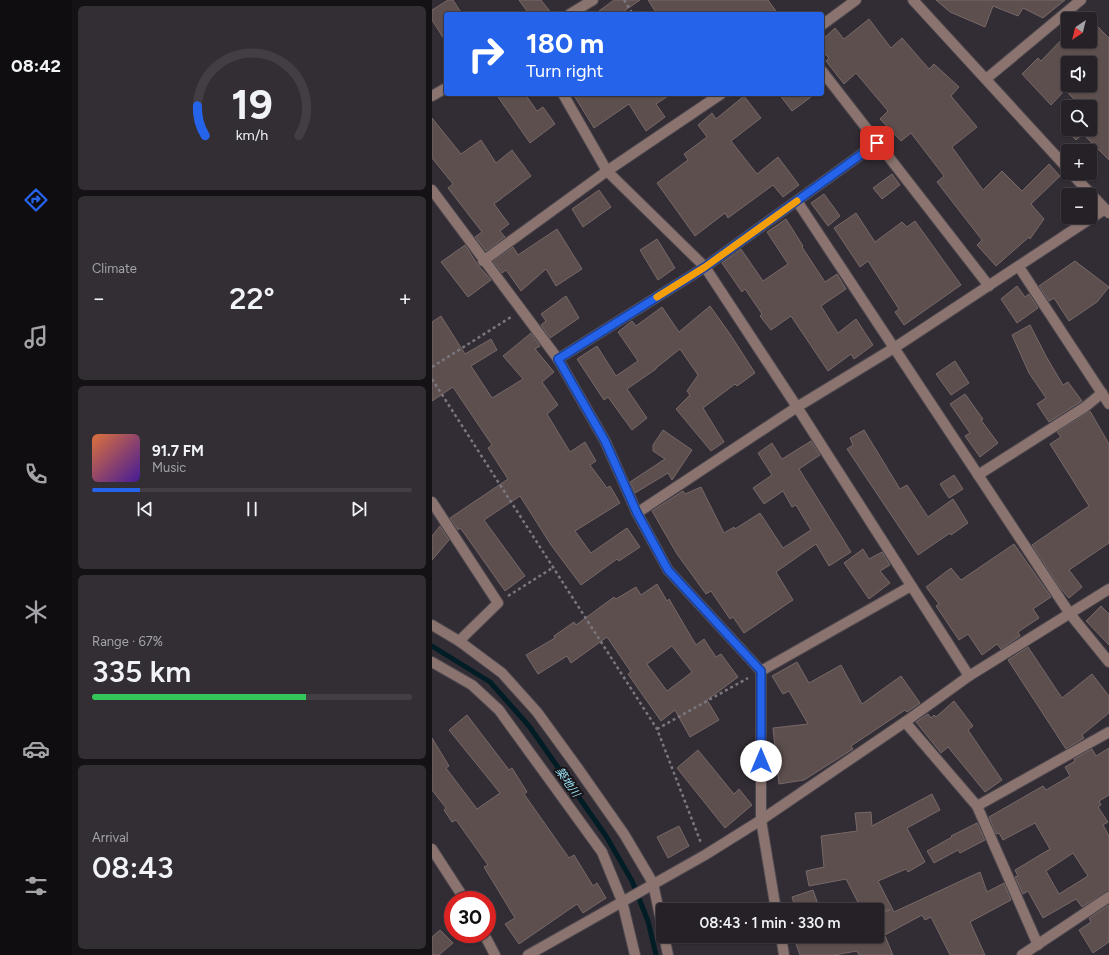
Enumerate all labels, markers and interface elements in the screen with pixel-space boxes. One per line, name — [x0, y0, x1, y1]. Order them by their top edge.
north arrow — [1061, 12, 1097, 48]
map controls — [1061, 12, 1097, 224]
text: 180 m — [526, 26, 604, 60]
icon: right — [460, 28, 512, 80]
text: 08:42 — [11, 55, 61, 77]
button: sound — [1061, 56, 1097, 92]
text: Turn right — [526, 60, 603, 82]
text: 19 — [231, 79, 273, 129]
button: search — [1061, 100, 1097, 136]
text: km/h — [236, 125, 268, 143]
pin — [860, 126, 894, 160]
icon: arrive — [866, 132, 888, 154]
button: + — [1061, 144, 1097, 180]
icon: directions — [22, 186, 50, 214]
button: − — [1061, 188, 1097, 224]
text: Climate — [92, 261, 137, 276]
text: 22° — [229, 280, 275, 317]
text: − — [92, 285, 106, 312]
text: + — [398, 285, 412, 312]
icon: music — [22, 323, 50, 351]
text: 91.7 FM — [152, 442, 204, 460]
icon: phone — [22, 460, 50, 488]
text: Music — [152, 460, 186, 475]
icon: previous — [134, 498, 156, 520]
icon: pause — [241, 498, 263, 520]
icon: next — [348, 498, 370, 520]
icon: climate — [22, 598, 50, 626]
text: Range · 67% — [92, 634, 163, 649]
text: 335 km — [92, 653, 191, 690]
icon: car — [22, 735, 50, 763]
position arrow — [740, 740, 782, 782]
water label: 築地川 — [553, 765, 583, 800]
text: Arrival — [92, 830, 129, 845]
text: 08:43 — [92, 849, 174, 886]
icon: filters — [22, 872, 50, 900]
speed limit sign: 30 — [444, 891, 496, 943]
text: 08:43 · 1 min · 330 m — [700, 914, 840, 932]

